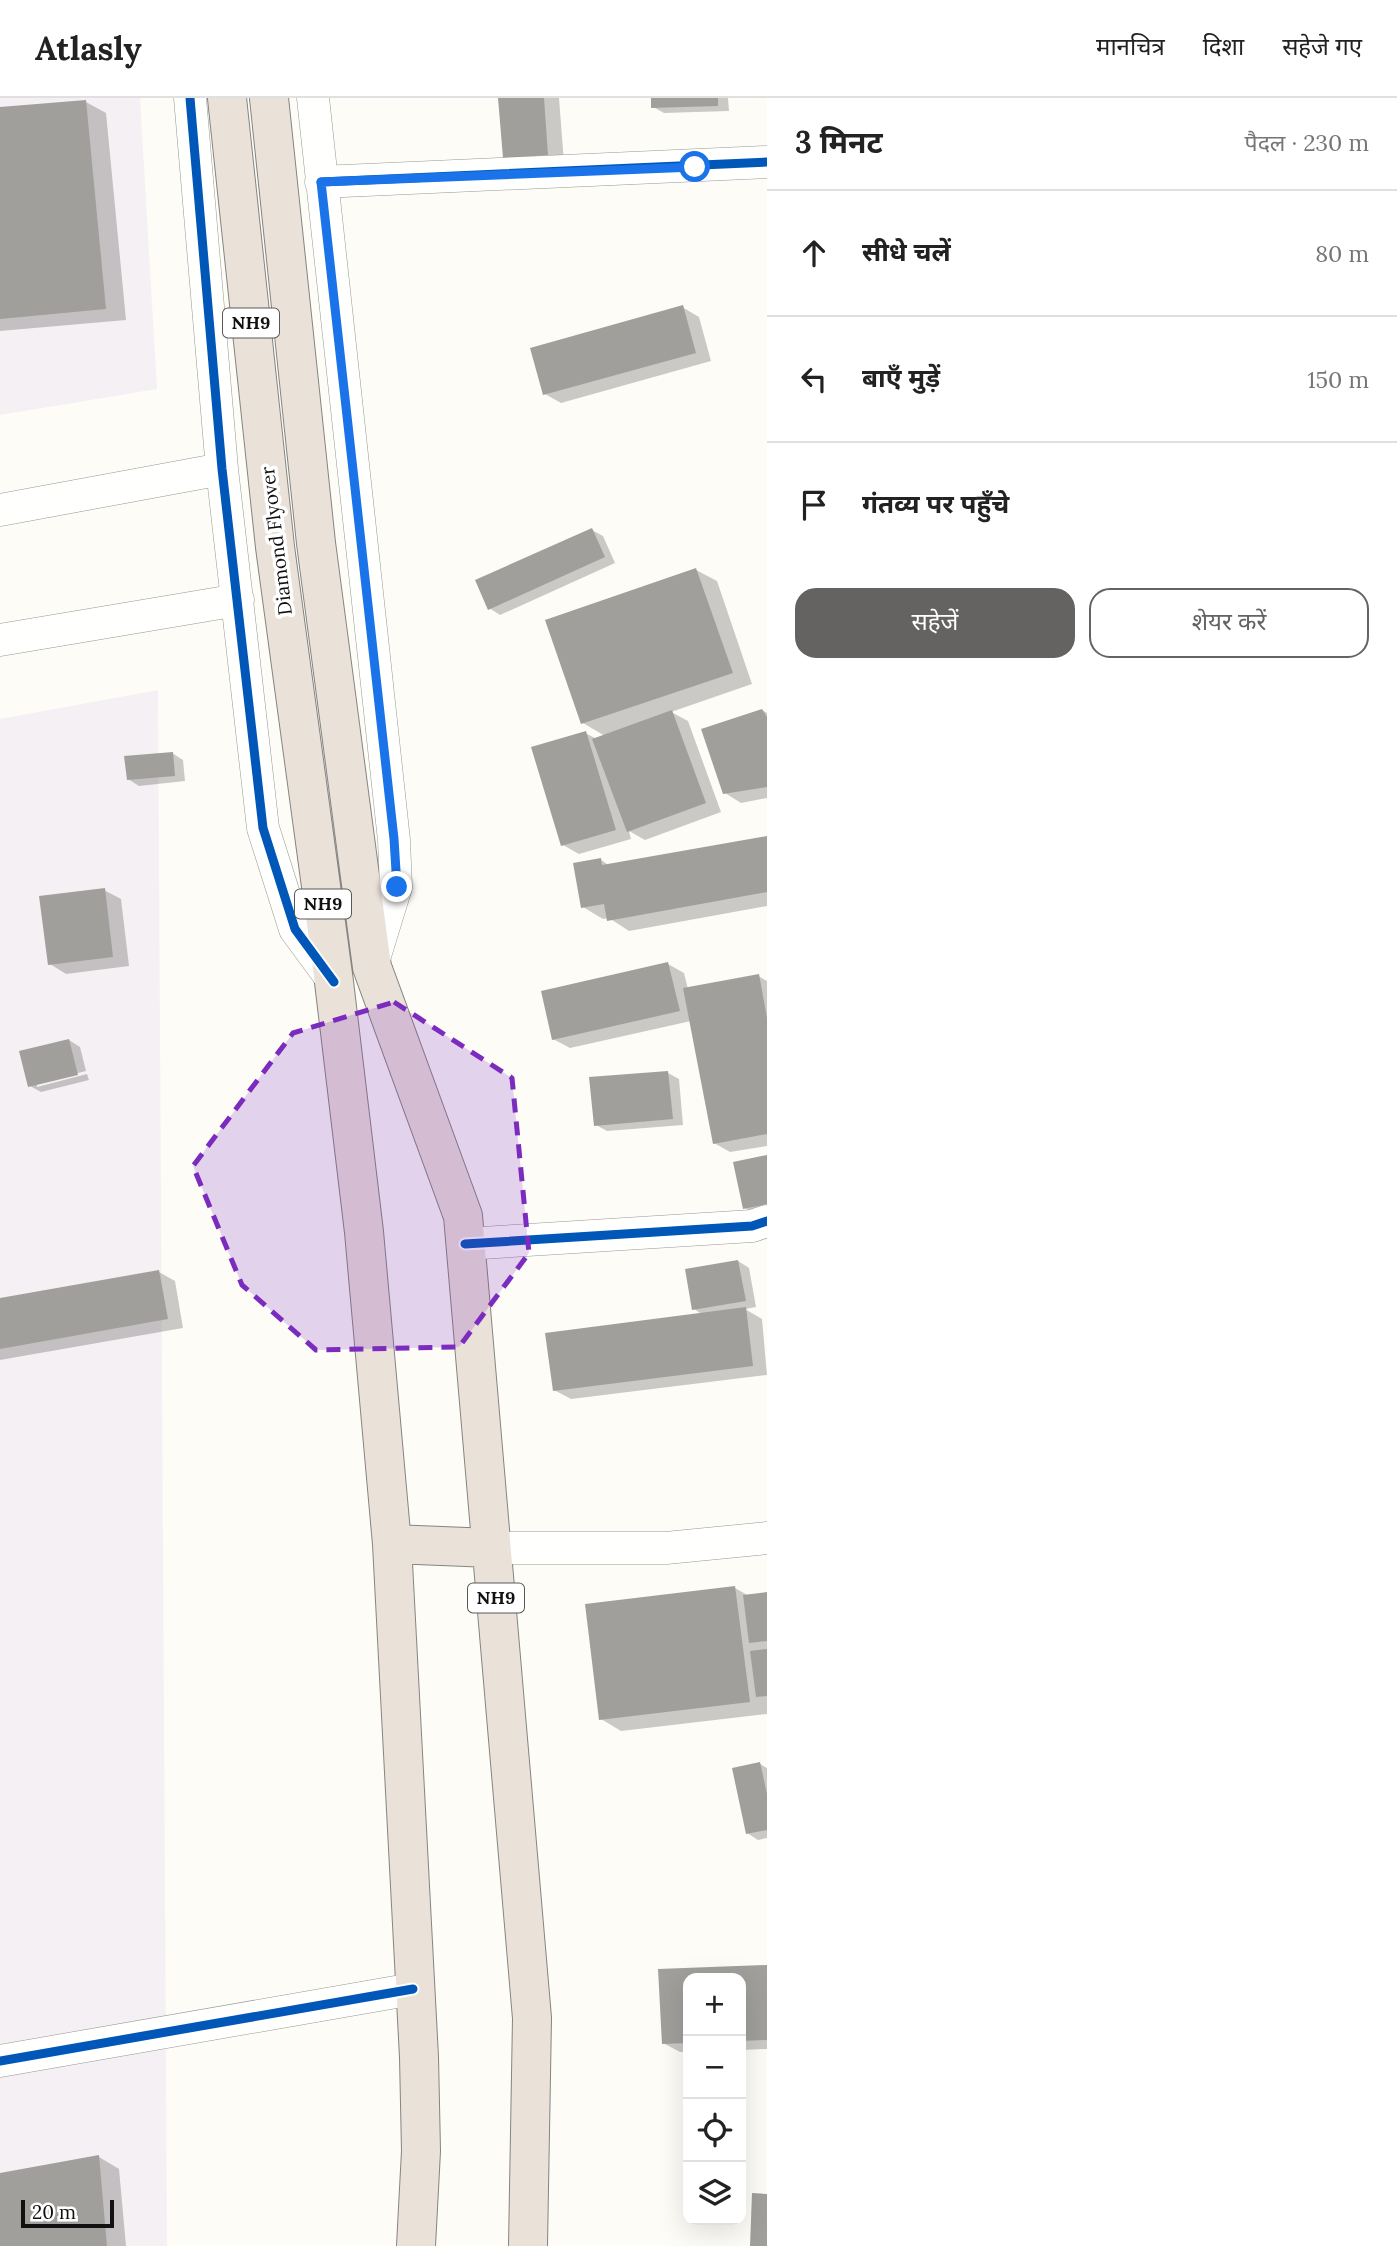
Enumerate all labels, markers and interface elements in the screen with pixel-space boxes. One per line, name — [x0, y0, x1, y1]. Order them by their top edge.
text: Atlasly — [35, 27, 142, 69]
text: मानचित्र — [1096, 31, 1165, 62]
text: दिशा — [1203, 31, 1244, 62]
text: सहेजे गए — [1282, 31, 1362, 62]
text: 3 मिनट — [795, 123, 883, 161]
text: पैदल · 230 m — [1245, 128, 1369, 157]
route start — [679, 151, 710, 182]
icon: ahead — [795, 234, 833, 272]
text: सीधे चलें — [862, 235, 951, 268]
text: 80 m — [1315, 239, 1369, 268]
road number: NH9 — [223, 308, 279, 338]
icon: left — [795, 360, 833, 398]
text: बाएँ मुड़ें — [862, 361, 940, 394]
text: 150 m — [1307, 365, 1369, 394]
street label: Diamond Flyover — [255, 465, 297, 617]
icon: arrive — [795, 486, 833, 524]
text: गंतव्य पर पहुँचे — [862, 487, 1009, 520]
button: सहेजें — [795, 588, 1075, 658]
button: शेयर करें — [1089, 588, 1369, 658]
route end — [381, 871, 412, 902]
road number: NH9 — [295, 890, 351, 918]
road number: NH9 — [468, 1583, 524, 1612]
map controls — [683, 1973, 746, 2225]
button: + — [683, 1973, 746, 2036]
button: − — [683, 2036, 746, 2099]
button: locate — [683, 2099, 746, 2162]
button: layers — [683, 2162, 746, 2225]
scale bar — [21, 2197, 114, 2229]
text: 20 m — [32, 2200, 76, 2224]

